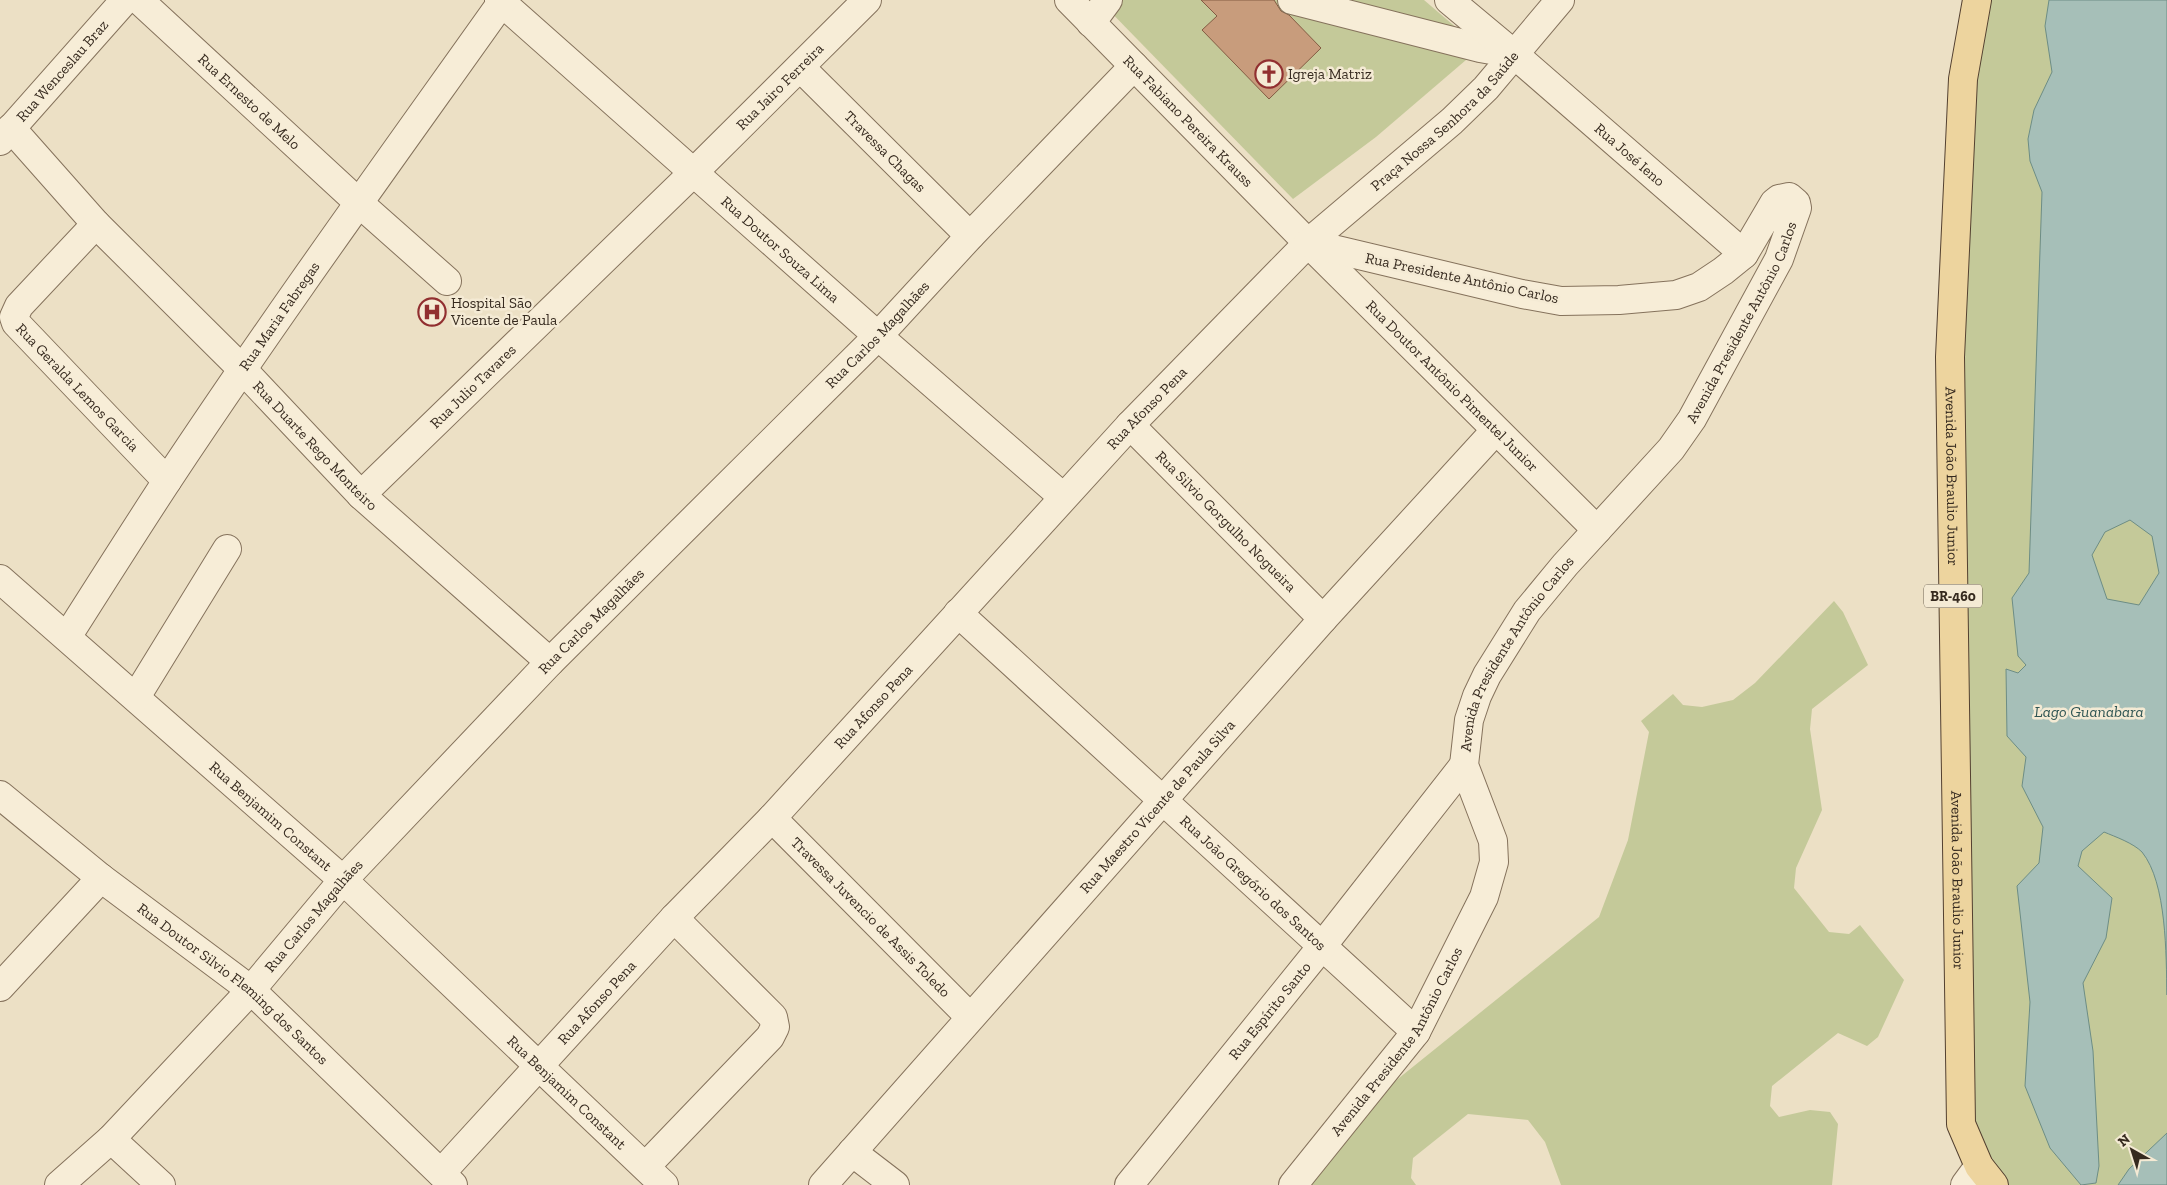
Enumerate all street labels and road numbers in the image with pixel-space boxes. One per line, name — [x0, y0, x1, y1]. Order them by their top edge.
street label: Rua Wenceslau Braz — [12, 16, 112, 125]
street label: Rua Jairo Ferreira — [732, 39, 827, 134]
street label: Praça Nossa Senhora da Saúde — [1367, 47, 1522, 195]
street label: Rua Ernesto de Melo — [194, 50, 304, 154]
street label: Rua Fabiano Pereira Krauss — [1120, 52, 1257, 191]
street label: Travessa Chagas — [840, 107, 930, 196]
street label: Rua José Ieno — [1591, 119, 1669, 190]
street label: Rua Doutor Souza Lima — [717, 192, 843, 307]
street label: Avenida Presidente Antônio Carlos — [1683, 219, 1801, 426]
street label: Rua Presidente Antônio Carlos — [1364, 249, 1560, 307]
street label: Rua Maria Fabregas — [235, 258, 324, 374]
street label: Rua Carlos Magalhães — [822, 277, 933, 392]
street label: Rua Doutor Antônio Pimentel Junior — [1362, 297, 1542, 476]
street label: Rua Geralda Lemos Garcia — [12, 320, 143, 455]
street label: Rua Julio Tavares — [426, 341, 520, 432]
street label: Rua Afonso Pena — [1103, 363, 1191, 453]
street label: Rua Duarte Rego Monteiro — [249, 377, 381, 514]
street label: Avenida João Braulio Junior — [1941, 387, 1962, 566]
street label: Rua Silvio Gorgulho Nogueira — [1152, 447, 1300, 596]
street label: Avenida Presidente Antônio Carlos — [1457, 552, 1578, 753]
street label: Rua Carlos Magalhães — [534, 564, 648, 678]
road number: BR-460 — [1924, 584, 1982, 608]
street label: Rua Afonso Pena — [831, 661, 916, 752]
street label: Rua Maestro Vicente de Paula Silva — [1076, 716, 1239, 897]
street label: Rua Benjamim Constant — [206, 758, 336, 875]
street label: Avenida João Braulio Junior — [1947, 791, 1968, 970]
street label: Rua João Gregório dos Santos — [1176, 812, 1330, 954]
street label: Travessa Juvencio de Assis Toledo — [787, 833, 954, 1001]
street label: Rua Carlos Magalhães — [261, 856, 367, 976]
street label: Rua Doutor Silvio Fleming dos Santos — [134, 899, 332, 1068]
street label: Avenida Presidente Antônio Carlos — [1327, 944, 1466, 1139]
street label: Rua Afonso Pena — [554, 957, 640, 1048]
street label: Rua Espírito Santo — [1225, 958, 1315, 1063]
street label: Rua Benjamim Constant — [504, 1032, 630, 1154]

